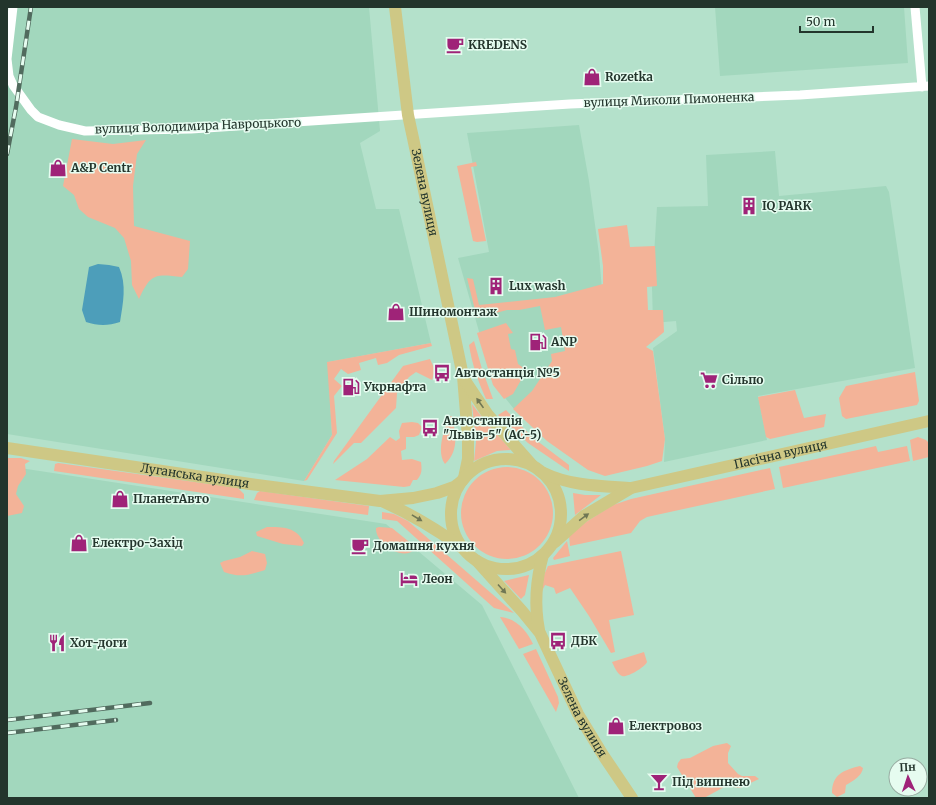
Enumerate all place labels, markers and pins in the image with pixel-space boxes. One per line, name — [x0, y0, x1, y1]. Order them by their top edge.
cafe icon: KREDENS — [445, 35, 465, 55]
place label: KREDENS — [468, 37, 527, 52]
shop icon: Rozetka — [582, 67, 602, 87]
place label: Rozetka — [605, 69, 653, 84]
shop icon: A&P Centr — [48, 158, 68, 178]
place label: A&P Centr — [70, 160, 132, 175]
building icon: IQ PARK — [739, 196, 759, 216]
place label: IQ PARK — [762, 198, 811, 213]
building icon: Lux wash — [486, 276, 506, 296]
place label: Lux wash — [509, 278, 566, 293]
shop icon: Шиномонтаж — [386, 302, 406, 322]
place label: Шиномонтаж — [409, 304, 498, 319]
fuel station icon: ANP — [528, 332, 548, 352]
place label: ANP — [550, 334, 577, 349]
bus stop icon: Автостанція №5 — [432, 363, 452, 383]
place label: Автостанція №5 — [454, 365, 560, 380]
supermarket icon: Сільпо — [699, 370, 719, 390]
place label: Сільпо — [722, 372, 763, 387]
fuel station icon: Укрнафта — [341, 377, 361, 397]
place label: Укрнафта — [363, 379, 427, 394]
place label: Автостанція "Львів-5" (АС-5) — [442, 413, 541, 442]
bus stop icon: Автостанція "Львів-5" (АС-5) — [420, 418, 440, 438]
shop icon: ПланетАвто — [110, 489, 130, 509]
place label: ПланетАвто — [133, 491, 209, 506]
shop icon: Електро-Захід — [69, 533, 89, 553]
place label: Електро-Захід — [92, 535, 183, 550]
cafe icon: Домашня кухня — [350, 536, 370, 556]
place label: Домашня кухня — [373, 538, 475, 553]
hotel icon: Леон — [399, 569, 419, 589]
place label: Леон — [422, 571, 453, 586]
bus stop icon: ДБК — [548, 631, 568, 651]
restaurant icon: Хот-доги — [47, 633, 67, 653]
place label: ДБК — [571, 633, 597, 648]
place label: Хот-доги — [70, 635, 128, 650]
shop icon: Електровоз — [606, 716, 626, 736]
place label: Електровоз — [629, 718, 702, 733]
bar icon: Під вишнею — [649, 772, 669, 792]
place label: Під вишнею — [672, 774, 750, 789]

